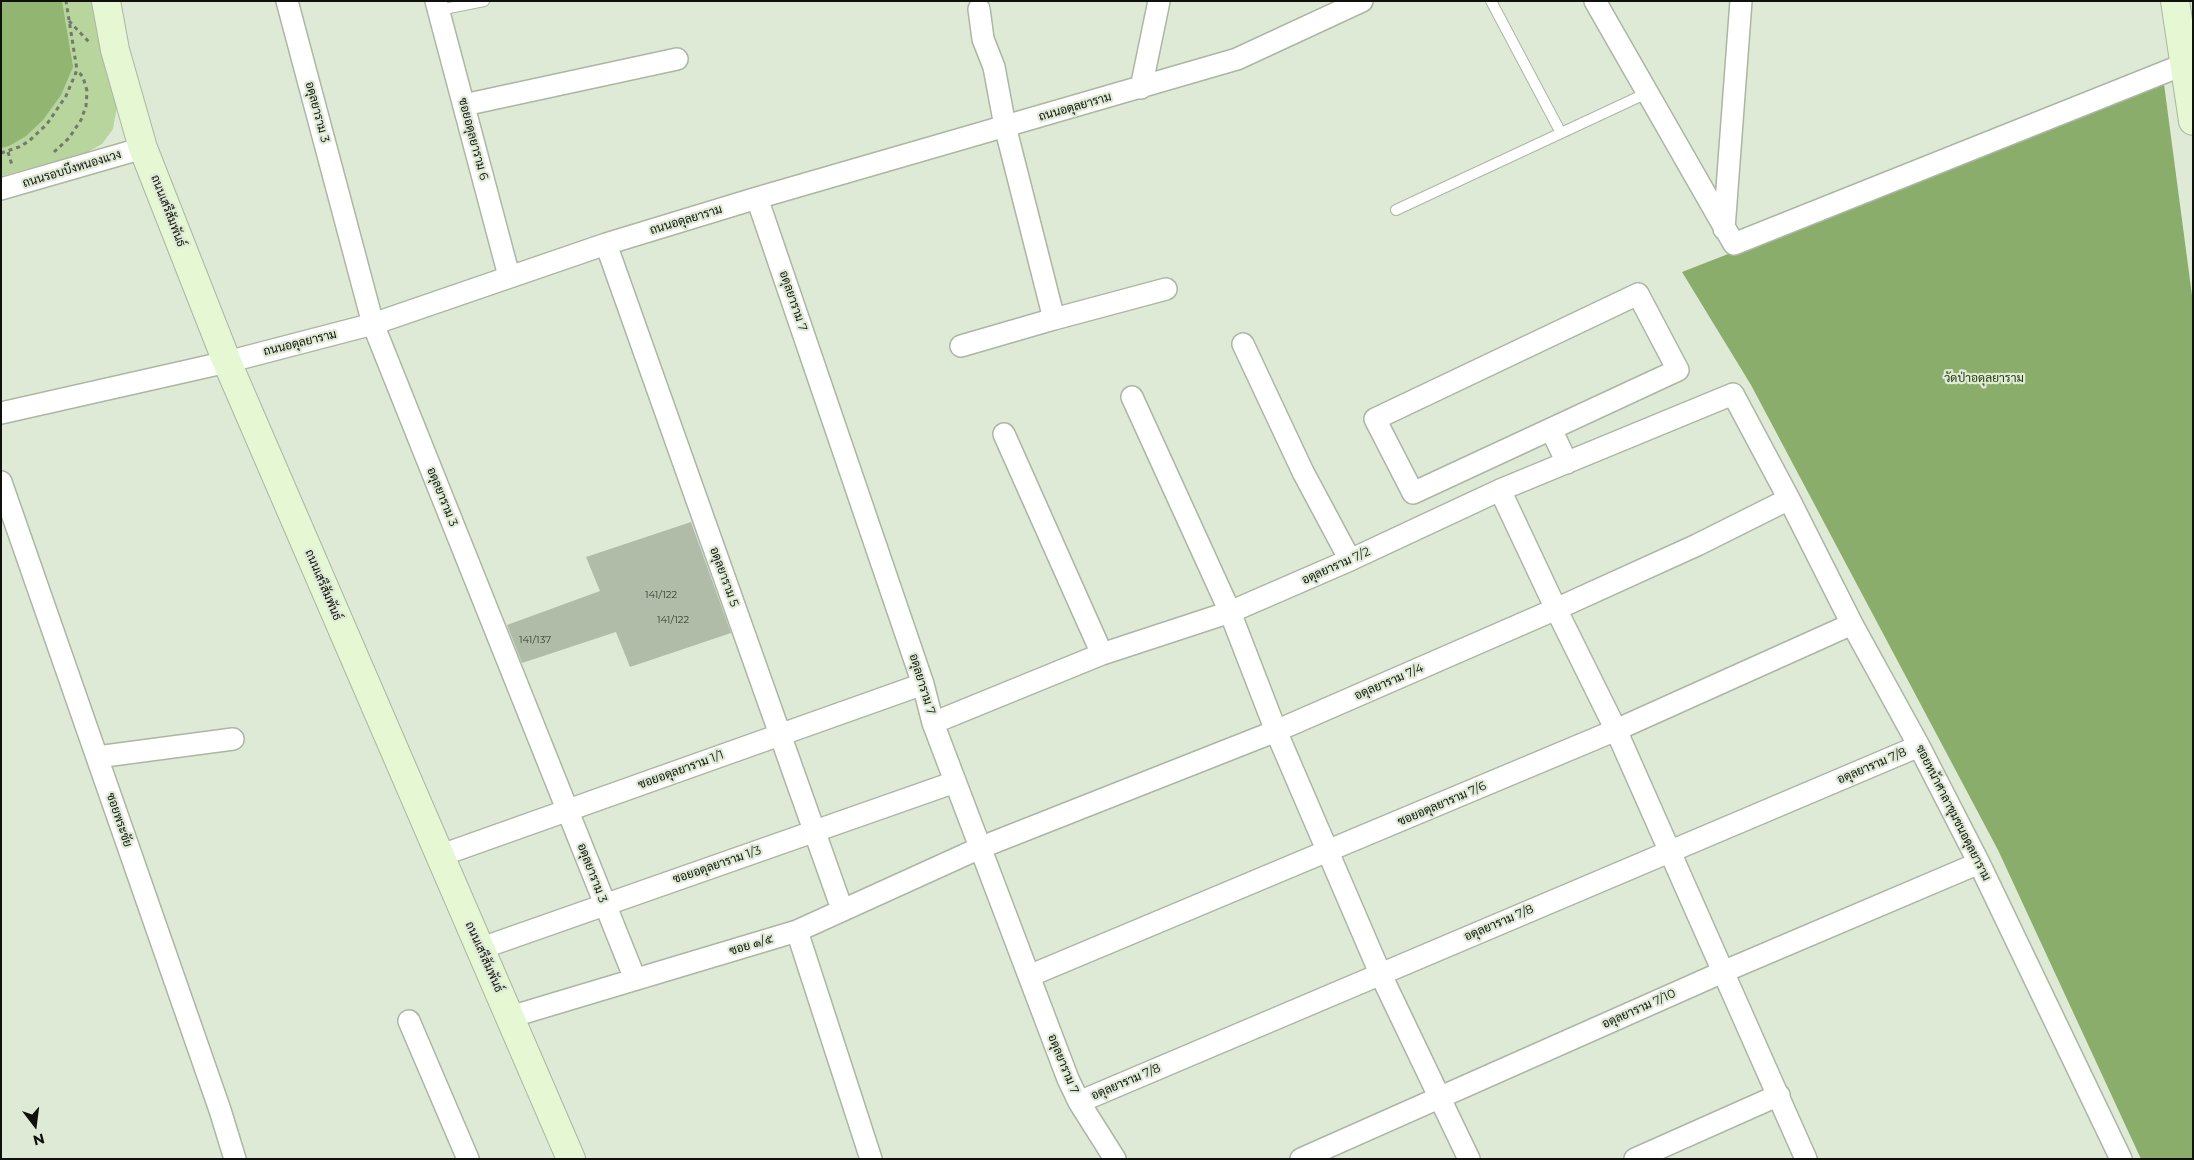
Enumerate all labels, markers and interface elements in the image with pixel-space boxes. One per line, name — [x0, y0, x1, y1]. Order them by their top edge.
street label: อดุลยาราม 3 — [302, 80, 332, 144]
street label: ถนนอดุลยาราม — [1037, 90, 1113, 124]
street label: ซอยอดุลยาราม 6 — [455, 96, 491, 182]
street label: ถนนรอบบึงหนองแวง — [21, 147, 123, 191]
street label: ถนนเสรีสัมพันธ์ — [148, 173, 188, 249]
street label: ถนนอดุลยาราม — [648, 202, 724, 238]
street label: อดุลยาราม 7 — [776, 269, 810, 333]
street label: ถนนอดุลยาราม — [262, 327, 338, 359]
park label: วัดป่าอดุลยาราม — [1944, 371, 2024, 385]
street label: อดุลยาราม 3 — [424, 465, 460, 529]
street label: อดุลยาราม 5 — [707, 545, 741, 609]
street label: อดุลยาราม 7/2 — [1300, 545, 1372, 587]
street label: ถนนเสรีสัมพันธ์ — [302, 547, 344, 623]
house number: 141/122 — [645, 589, 677, 601]
house number: 141/122 — [657, 614, 689, 626]
house number: 141/137 — [519, 634, 551, 646]
street label: อดุลยาราม 7 — [906, 652, 938, 716]
street label: อดุลยาราม 7/4 — [1352, 661, 1426, 703]
street label: ซอยหน้าศาลาชุมชนอดุลยาราม — [1912, 743, 1994, 883]
street label: อดุลยาราม 7/8 — [1835, 745, 1909, 787]
street label: ซอยอดุลยาราม 1/1 — [636, 748, 726, 792]
street label: ซอยอดุลยาราม 7/6 — [1396, 779, 1488, 829]
street label: ซอยพระชัย — [103, 791, 135, 849]
street label: อดุลยาราม 3 — [574, 841, 610, 905]
street label: ซอยอดุลยาราม 1/3 — [671, 843, 763, 887]
street label: อดุลยาราม 7/8 — [1462, 902, 1536, 944]
street label: ถนนเสรีสัมพันธ์ — [462, 919, 506, 995]
street label: ซอย ๑/๕ — [728, 932, 774, 958]
street label: อดุลยาราม 7/10 — [1600, 986, 1678, 1032]
street label: อดุลยาราม 7 — [1045, 1032, 1081, 1096]
street label: อดุลยาราม 7/8 — [1089, 1061, 1163, 1103]
north arrow — [10, 1100, 60, 1150]
text: N — [31, 1129, 47, 1150]

